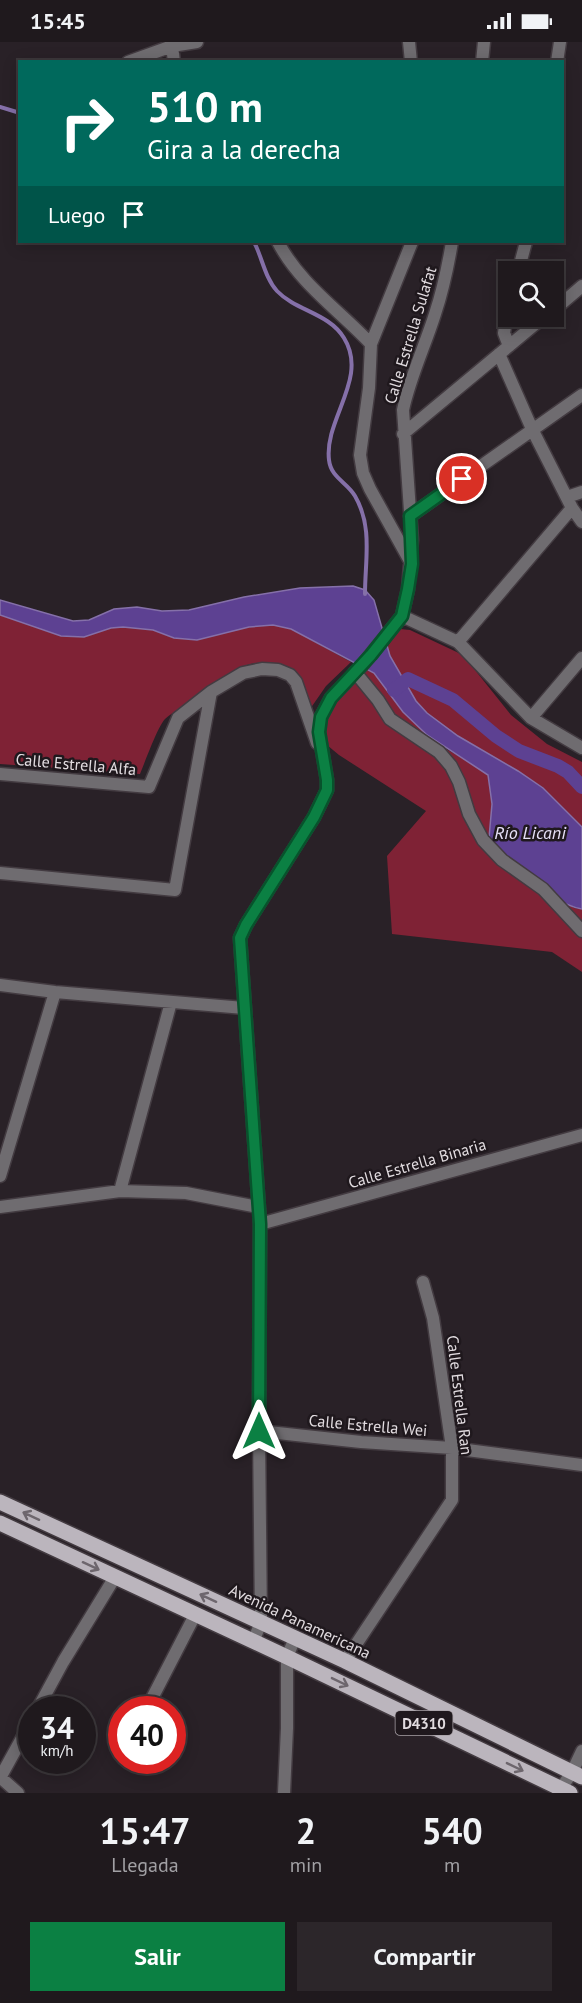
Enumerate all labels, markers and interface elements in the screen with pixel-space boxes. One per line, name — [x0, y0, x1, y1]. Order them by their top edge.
text: 15:45 — [30, 7, 86, 35]
text: 510 m — [147, 79, 263, 134]
icon: right — [48, 84, 126, 162]
text: Gira a la derecha — [147, 132, 341, 166]
icon: arrive — [117, 198, 150, 231]
text: Luego — [48, 201, 105, 229]
map controls — [498, 261, 564, 327]
button: search — [498, 261, 564, 327]
street label: Calle Estrella Sulafat — [380, 263, 441, 406]
pin — [436, 453, 487, 504]
icon: arrive — [445, 462, 478, 495]
street label: Calle Estrella Alfa — [15, 749, 137, 779]
water label: Río Licani — [494, 821, 567, 844]
street label: Calle Estrella Binaria — [346, 1134, 488, 1192]
street label: Calle Estrella Ran — [443, 1334, 477, 1456]
position arrow — [227, 1399, 291, 1463]
street label: Calle Estrella Wei — [308, 1410, 428, 1440]
one-way arrow — [23, 1510, 41, 1521]
one-way arrow — [81, 1561, 99, 1573]
street label: Avenida Panamericana — [226, 1579, 374, 1663]
one-way arrow — [200, 1591, 218, 1603]
one-way arrow — [330, 1677, 348, 1689]
speed limit sign: 40 — [108, 1696, 186, 1774]
text: 34 — [40, 1708, 74, 1747]
road number: D4310 — [396, 1711, 452, 1735]
text: km/h — [41, 1741, 73, 1760]
one-way arrow — [506, 1761, 524, 1773]
text: 15:47 — [99, 1807, 191, 1854]
text: 2 — [296, 1807, 316, 1854]
text: 540 — [422, 1807, 483, 1854]
text: Llegada — [111, 1852, 179, 1878]
text: min — [290, 1852, 322, 1878]
text: m — [444, 1852, 460, 1878]
button: Salir — [30, 1922, 285, 1991]
button: Compartir — [297, 1922, 552, 1991]

